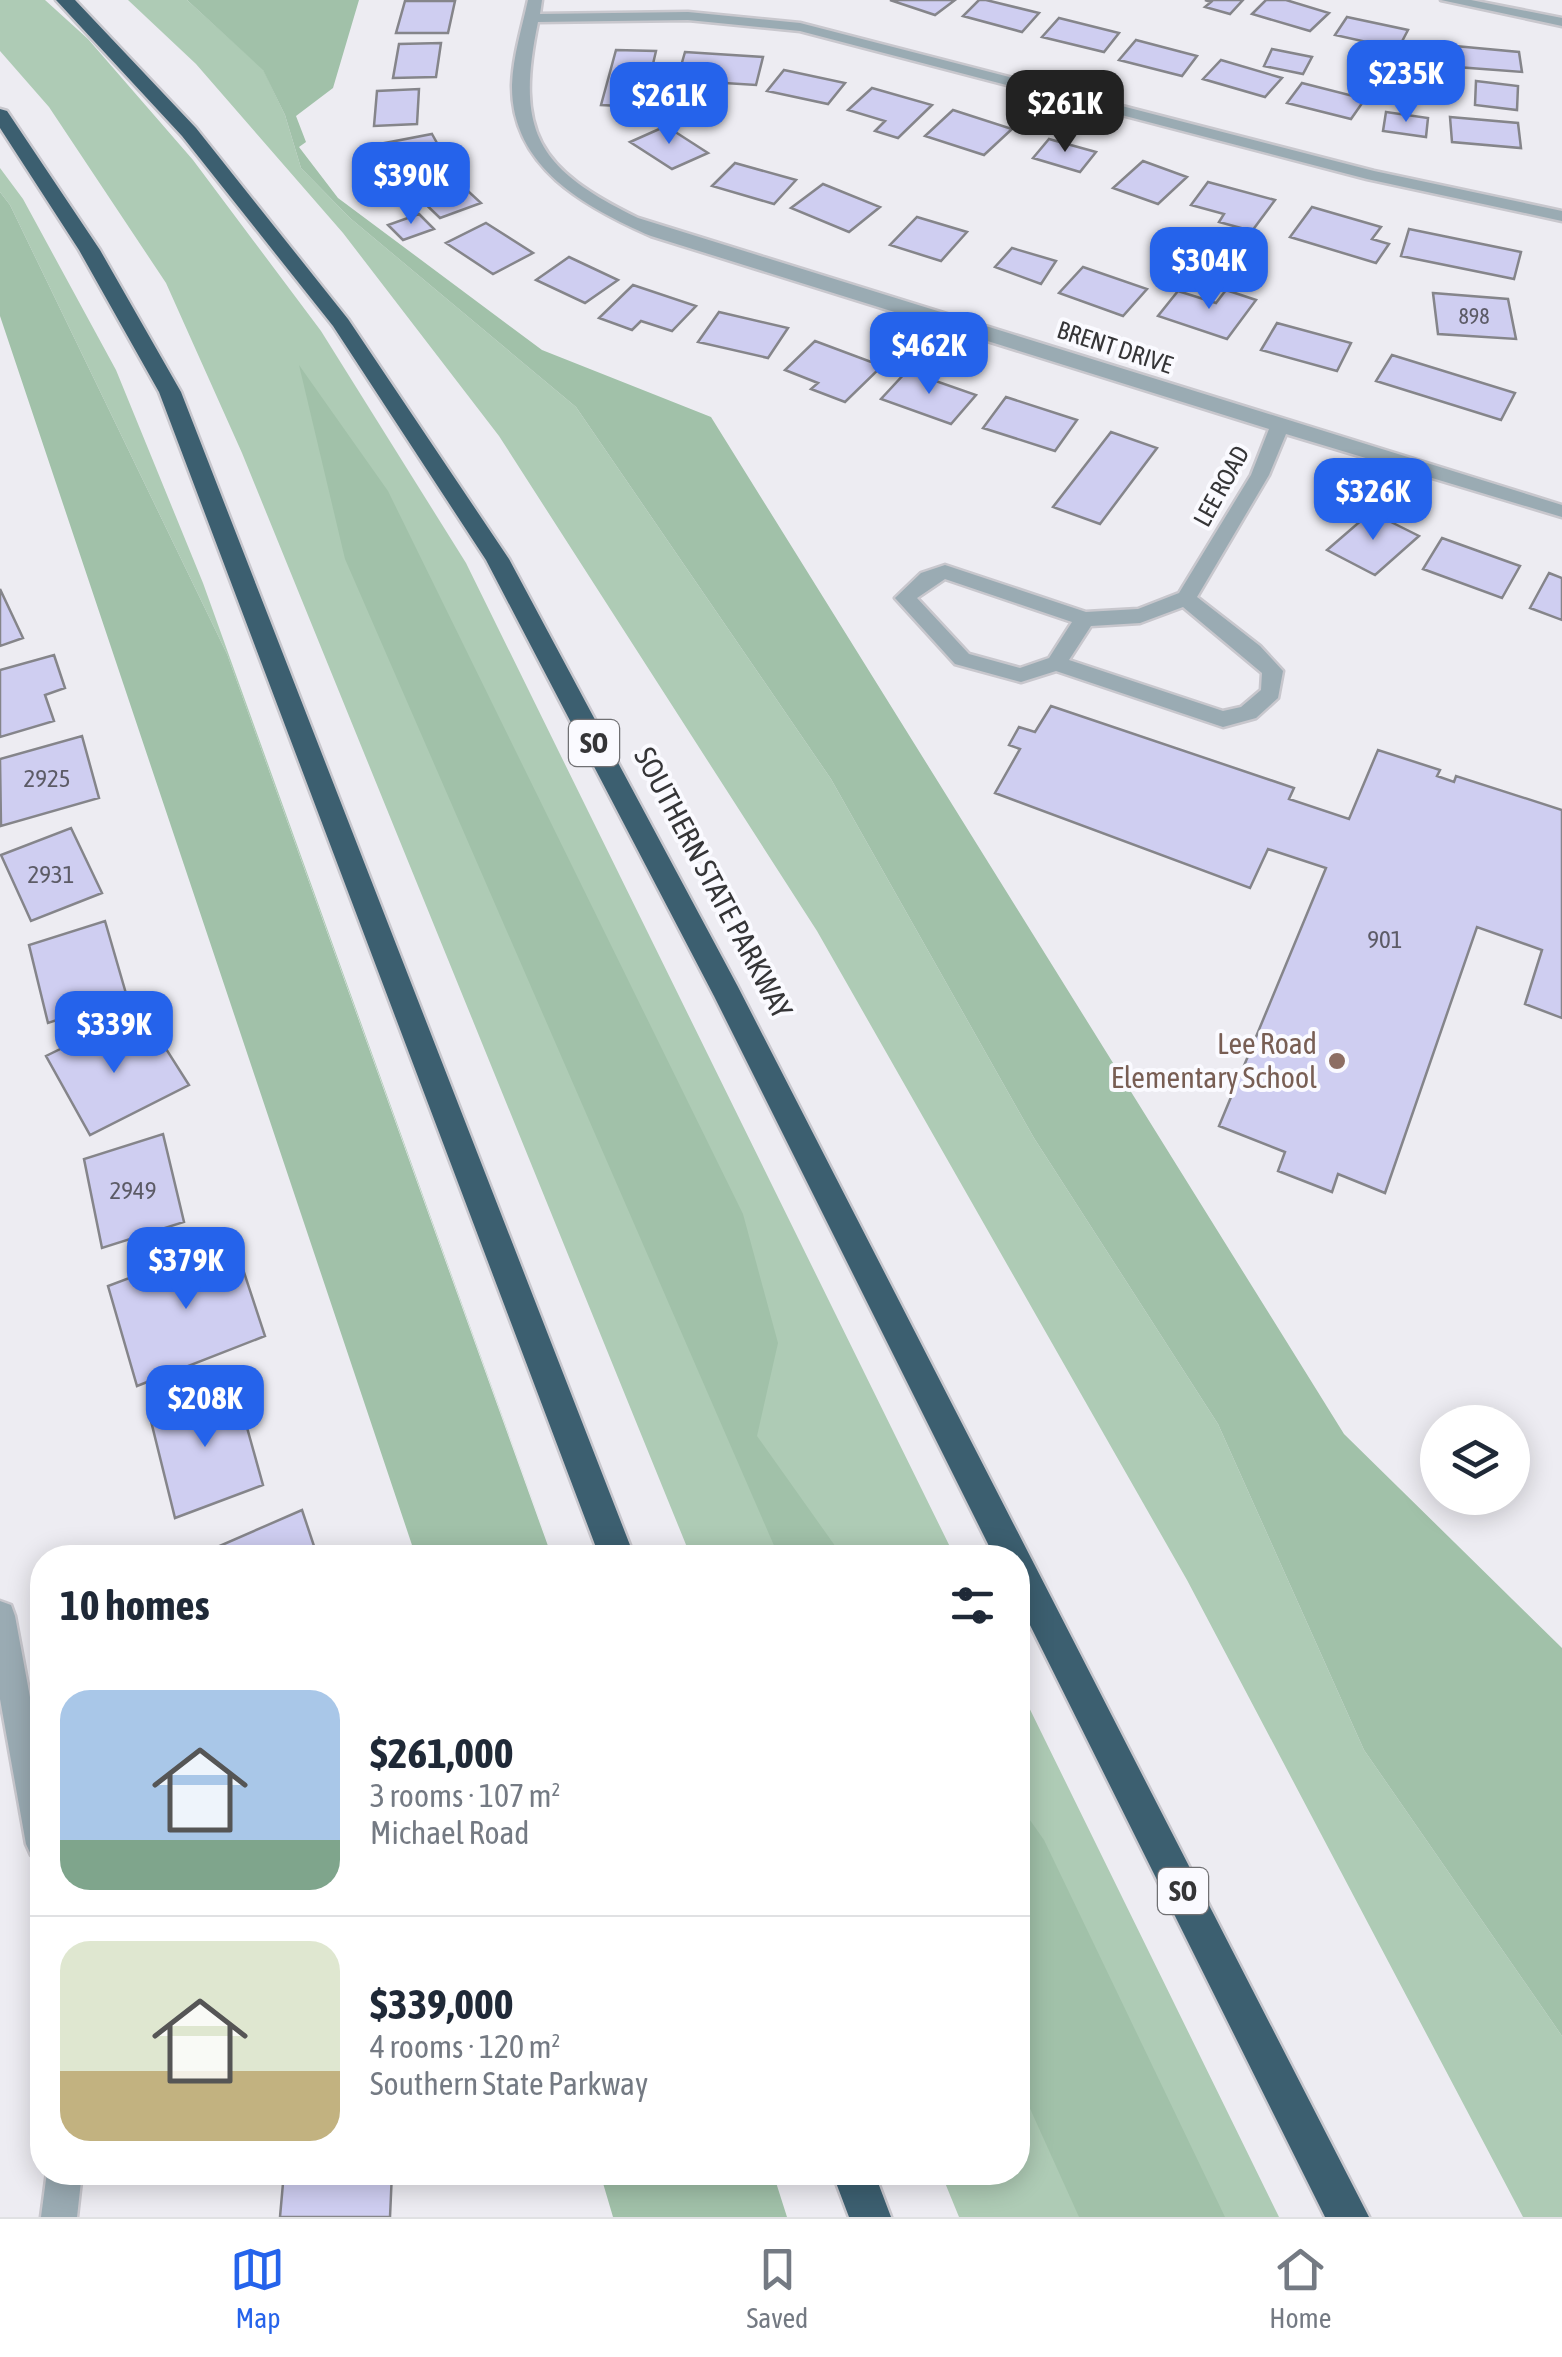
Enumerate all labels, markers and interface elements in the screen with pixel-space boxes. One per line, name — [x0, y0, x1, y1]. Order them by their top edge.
pin: $235K — [1336, 40, 1476, 125]
text: $235K — [1369, 54, 1443, 91]
pin: $261K — [599, 62, 739, 147]
pin: $261K — [995, 70, 1135, 155]
text: $261K — [632, 76, 706, 113]
text: $261K — [1028, 84, 1102, 121]
pin: $390K — [341, 142, 481, 227]
text: $390K — [374, 156, 448, 193]
pin: $304K — [1139, 227, 1279, 312]
text: $304K — [1172, 241, 1246, 278]
house number: 898 — [1458, 303, 1490, 329]
pin: $462K — [859, 312, 999, 397]
street label: BRENT DRIVE — [1054, 315, 1177, 379]
text: $462K — [892, 326, 966, 363]
street label: LEE ROAD — [1188, 441, 1254, 531]
pin: $326K — [1303, 458, 1443, 543]
text: $326K — [1336, 472, 1410, 509]
road number: SO — [569, 720, 619, 766]
street label: SOUTHERN STATE PARKWAY — [628, 741, 800, 1024]
house number: 2925 — [23, 764, 71, 792]
house number: 2931 — [27, 860, 75, 888]
house number: 901 — [1367, 925, 1403, 953]
pin: $339K — [44, 991, 184, 1076]
text: $339K — [77, 1005, 151, 1042]
place label: Lee Road Elementary School — [1111, 1026, 1317, 1094]
marker: Lee Road Elementary School — [1326, 1050, 1348, 1072]
house number: 2949 — [109, 1176, 157, 1204]
pin: $379K — [116, 1227, 256, 1312]
text: $379K — [149, 1241, 223, 1278]
pin: $208K — [135, 1365, 275, 1450]
text: $208K — [168, 1379, 242, 1416]
map controls — [1420, 1405, 1530, 1515]
button: layers — [1420, 1405, 1530, 1515]
icon: filters — [945, 1578, 1000, 1633]
text: 10 homes — [60, 1581, 209, 1629]
text: $261,000 — [370, 1729, 514, 1777]
icon: home — [140, 1730, 260, 1850]
text: 3 rooms · 107 m² — [370, 1777, 560, 1814]
text: Michael Road — [370, 1814, 530, 1851]
road number: SO — [1158, 1868, 1208, 1914]
text: $339,000 — [370, 1980, 514, 2028]
icon: home — [140, 1981, 260, 2101]
text: 4 rooms · 120 m² — [370, 2028, 560, 2065]
text: Southern State Parkway — [370, 2065, 648, 2102]
tab: Map — [230, 2242, 285, 2334]
tab: Saved — [746, 2242, 808, 2334]
tab: Home — [1269, 2242, 1332, 2334]

